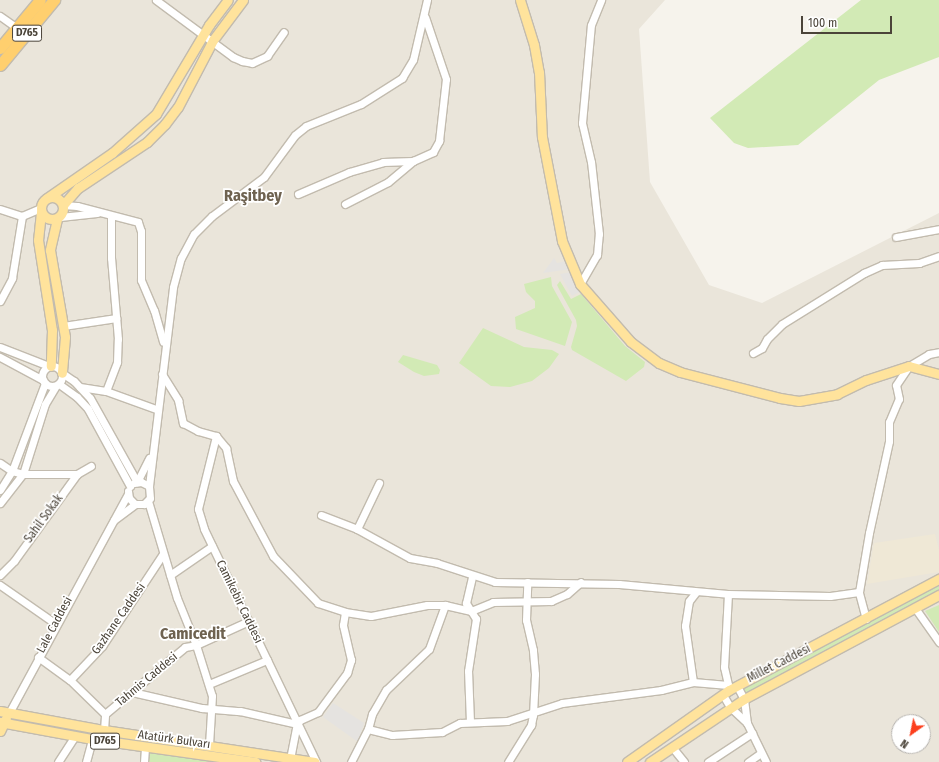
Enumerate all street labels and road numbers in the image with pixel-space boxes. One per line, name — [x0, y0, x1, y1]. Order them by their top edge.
road number: D765 — [12, 24, 42, 42]
street label: Sahil Sokak — [22, 492, 66, 546]
street label: Camikebir Caddesi — [213, 558, 265, 646]
street label: Gazhane Caddesi — [89, 581, 149, 657]
street label: Lale Caddesi — [34, 594, 76, 656]
street label: Millet Caddesi — [745, 642, 813, 686]
street label: Tahmis Caddesi — [113, 650, 181, 710]
street label: Atatürk Bulvarı — [137, 728, 211, 752]
road number: D765 — [90, 732, 120, 750]

